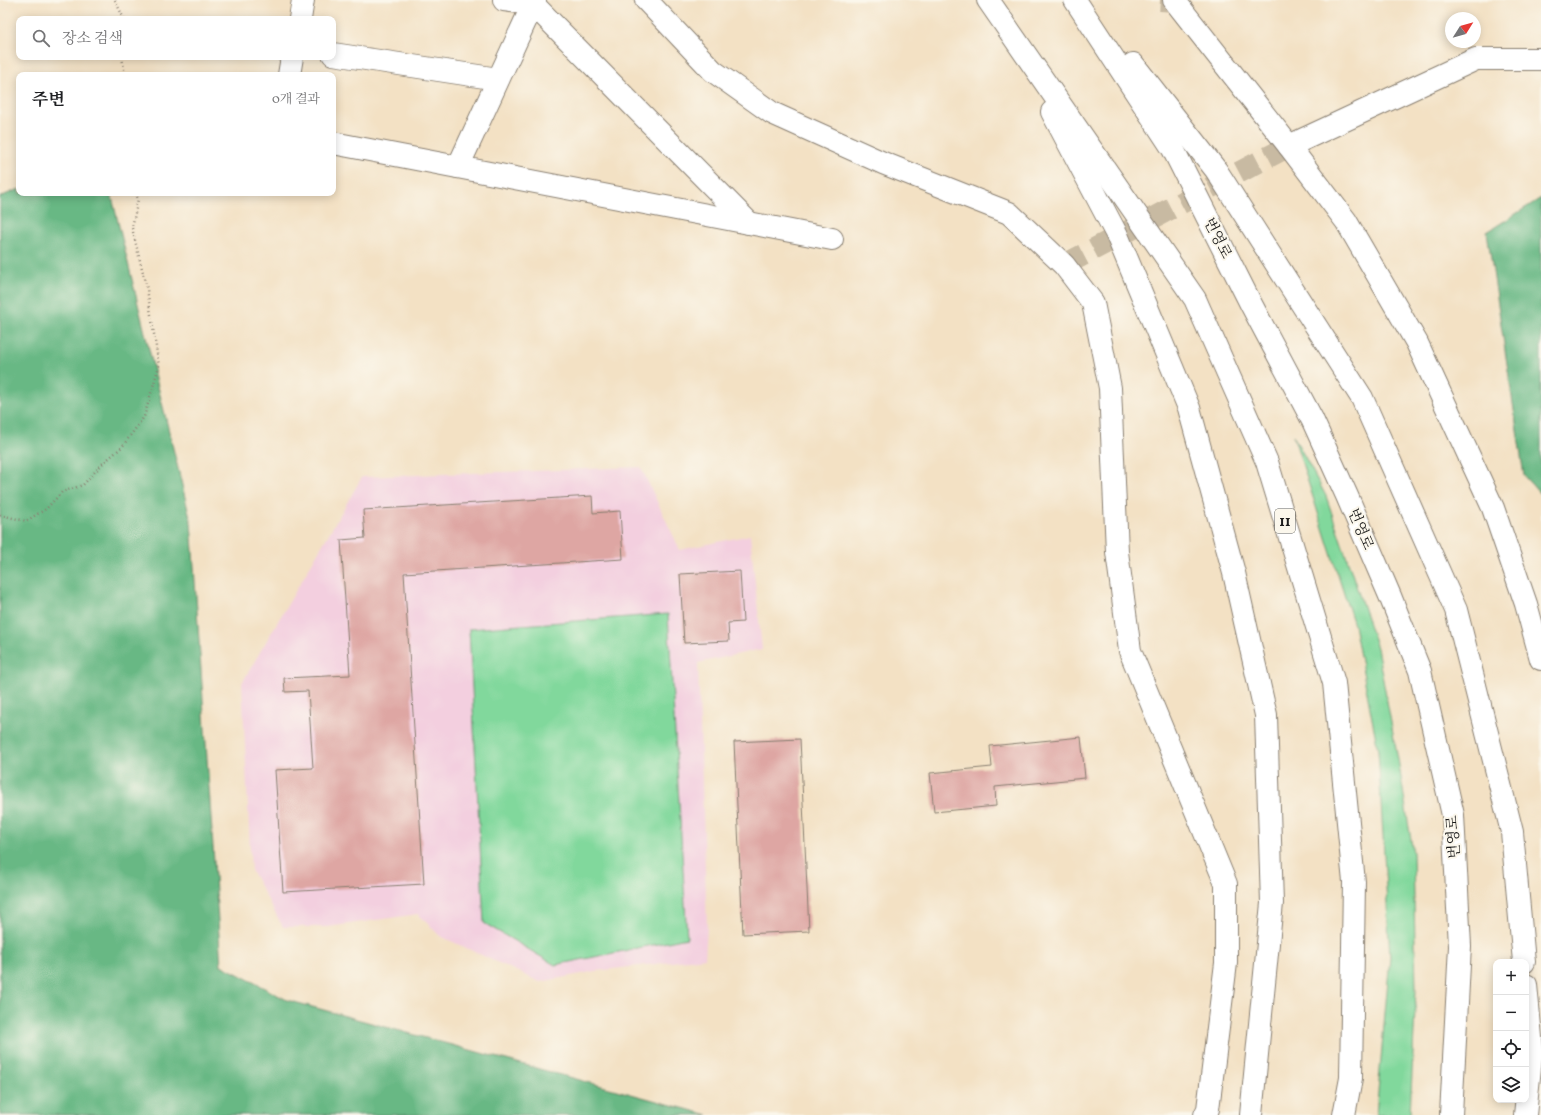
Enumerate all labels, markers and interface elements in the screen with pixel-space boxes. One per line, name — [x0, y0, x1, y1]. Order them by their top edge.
north arrow — [1445, 12, 1481, 48]
search box — [16, 16, 336, 60]
icon: search — [30, 27, 52, 49]
text: 장소 검색 — [62, 29, 123, 50]
text: 주변 — [32, 89, 65, 112]
text: 0개 결과 — [272, 91, 320, 109]
street label: 번영로 — [1197, 215, 1236, 263]
street label: 번영로 — [1341, 505, 1378, 554]
road number: 11 — [1275, 509, 1295, 533]
street label: 번영로 — [1442, 814, 1466, 859]
map controls — [1493, 959, 1529, 1103]
button: + — [1493, 959, 1529, 995]
button: − — [1493, 995, 1529, 1031]
button: locate — [1493, 1031, 1529, 1067]
button: layers — [1493, 1067, 1529, 1103]

